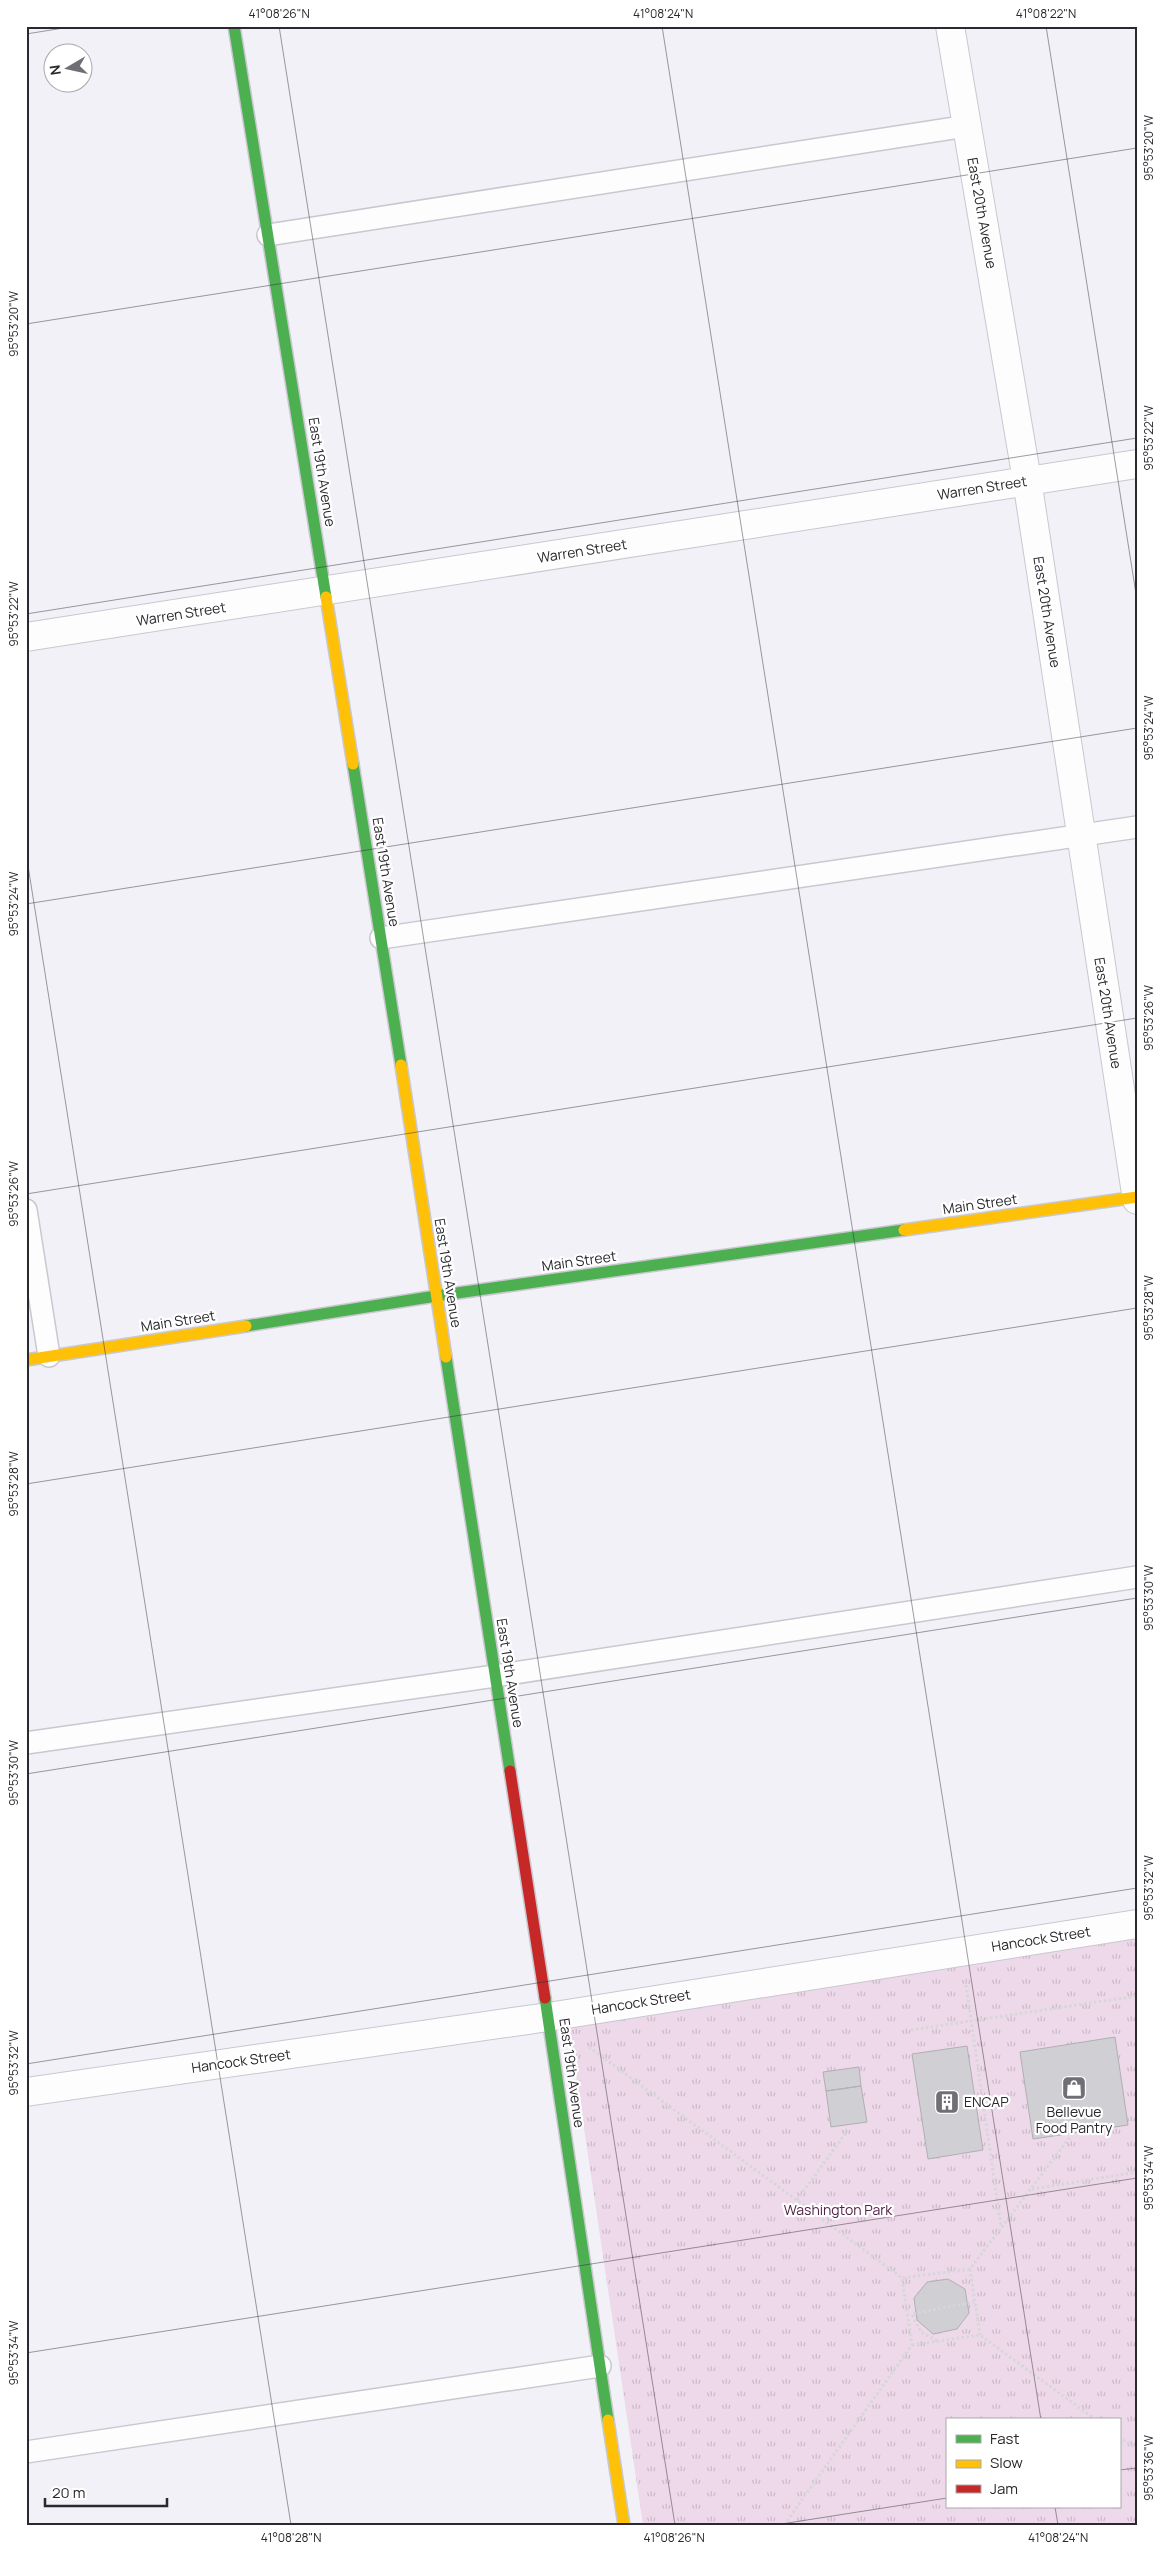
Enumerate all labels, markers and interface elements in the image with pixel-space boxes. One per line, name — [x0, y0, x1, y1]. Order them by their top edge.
text: 41°08'26"N — [248, 5, 310, 22]
text: 41°08'24"N — [633, 5, 693, 22]
text: 41°08'22"N — [1016, 5, 1076, 22]
north arrow — [42, 42, 92, 92]
text: N — [44, 64, 65, 77]
text: 95°53'20"W — [1140, 114, 1157, 181]
street label: East 20th Avenue — [963, 156, 1002, 270]
text: 95°53'20"W — [5, 290, 22, 357]
text: 95°53'22"W — [1140, 404, 1157, 471]
street label: East 19th Avenue — [304, 416, 341, 528]
street label: Warren Street — [936, 471, 1028, 504]
street label: Warren Street — [536, 534, 628, 567]
street label: East 20th Avenue — [1029, 555, 1066, 669]
text: 95°53'22"W — [5, 580, 22, 647]
street label: Warren Street — [135, 597, 227, 630]
text: 95°53'24"W — [1140, 695, 1157, 761]
street label: East 19th Avenue — [368, 816, 405, 928]
text: 95°53'24"W — [5, 871, 22, 937]
street label: East 20th Avenue — [1090, 956, 1127, 1070]
text: 95°53'26"W — [1140, 984, 1157, 1051]
text: 95°53'26"W — [5, 1160, 22, 1227]
street label: Main Street — [941, 1189, 1019, 1218]
street label: East 19th Avenue — [430, 1217, 467, 1329]
street label: Main Street — [540, 1246, 618, 1275]
text: 95°53'28"W — [1140, 1274, 1157, 1341]
street label: Main Street — [139, 1305, 217, 1336]
text: 95°53'28"W — [5, 1450, 22, 1517]
text: 95°53'30"W — [1140, 1564, 1157, 1631]
street label: East 19th Avenue — [492, 1617, 529, 1729]
text: 95°53'30"W — [5, 1739, 22, 1806]
text: 95°53'32"W — [1140, 1855, 1157, 1921]
street label: Hancock Street — [990, 1921, 1092, 1956]
street label: Hancock Street — [590, 1984, 692, 2019]
street label: East 19th Avenue — [555, 2017, 590, 2129]
text: 95°53'32"W — [5, 2030, 22, 2096]
street label: Hancock Street — [190, 2044, 292, 2077]
shop icon: Bellevue Food Pantry — [1061, 2075, 1087, 2101]
building icon: ENCAP — [934, 2089, 960, 2115]
place label: ENCAP — [964, 2092, 1009, 2111]
place label: Bellevue Food Pantry — [1036, 2102, 1113, 2137]
text: 95°53'34"W — [1140, 2145, 1157, 2211]
park label: Washington Park — [784, 2200, 893, 2219]
text: 95°53'34"W — [5, 2320, 22, 2386]
legend — [946, 2418, 1120, 2508]
text: Fast — [990, 2428, 1019, 2449]
text: 95°53'36"W — [1140, 2434, 1157, 2501]
text: Slow — [990, 2452, 1023, 2473]
scale bar — [45, 2476, 168, 2508]
text: Jam — [990, 2478, 1018, 2499]
text: 20 m — [52, 2482, 85, 2503]
text: 41°08'28"N — [261, 2529, 321, 2546]
text: 41°08'26"N — [643, 2529, 705, 2546]
text: 41°08'24"N — [1028, 2529, 1088, 2546]

